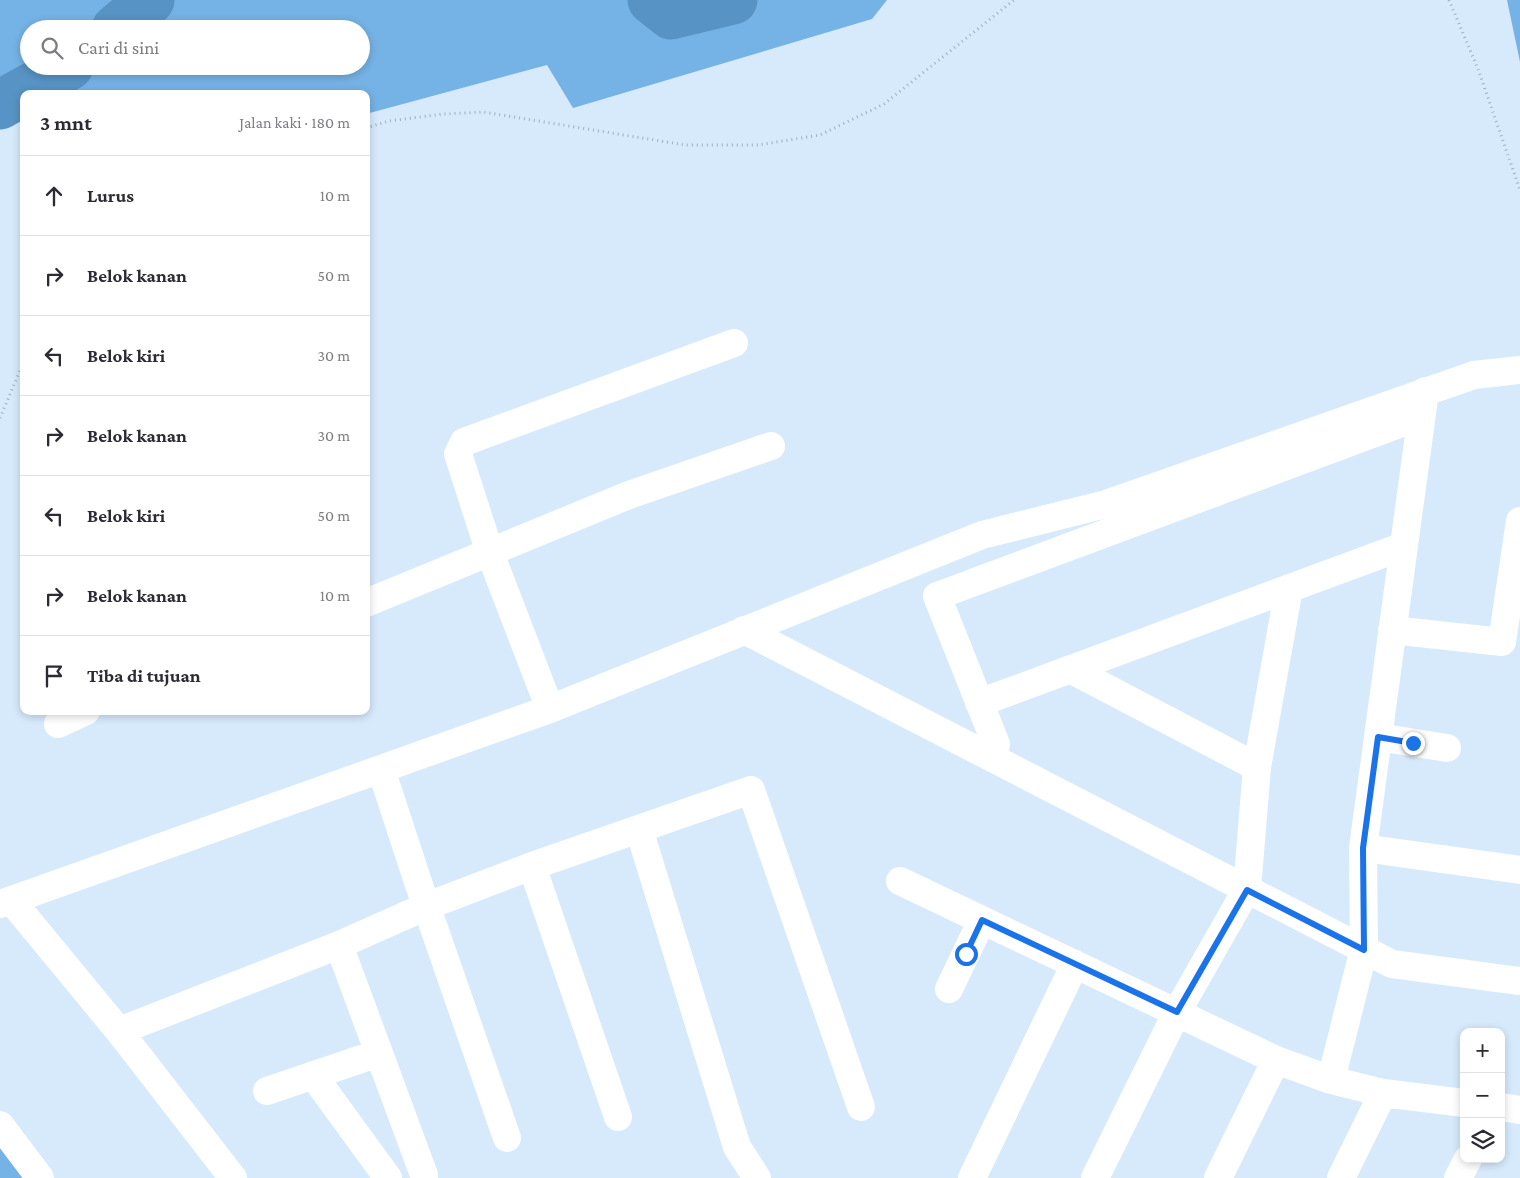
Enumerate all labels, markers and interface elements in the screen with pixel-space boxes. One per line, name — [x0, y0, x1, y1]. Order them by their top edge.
search box — [20, 20, 370, 75]
icon: search — [38, 34, 66, 62]
text: Cari di sini — [78, 37, 159, 58]
text: 3 mnt — [40, 111, 92, 135]
text: Jalan kaki · 180 m — [239, 114, 350, 131]
icon: ahead — [40, 182, 68, 210]
text: Lurus — [87, 185, 134, 206]
text: 10 m — [320, 187, 350, 204]
icon: right — [40, 262, 68, 290]
text: Belok kanan — [87, 265, 187, 286]
text: 50 m — [318, 267, 350, 284]
icon: left — [40, 342, 68, 370]
text: Belok kiri — [87, 345, 165, 366]
text: 30 m — [318, 347, 350, 364]
icon: right — [40, 422, 68, 450]
text: Belok kanan — [87, 425, 187, 446]
text: 30 m — [318, 427, 350, 444]
icon: left — [40, 502, 68, 530]
text: Belok kiri — [87, 505, 165, 526]
text: 50 m — [318, 507, 350, 524]
icon: right — [40, 582, 68, 610]
text: Belok kanan — [87, 585, 187, 606]
text: 10 m — [320, 587, 350, 604]
icon: arrive — [40, 662, 68, 690]
text: Tiba di tujuan — [87, 665, 201, 686]
route end — [1402, 732, 1425, 755]
route start — [955, 943, 978, 966]
map controls — [1460, 1028, 1505, 1163]
button: + — [1460, 1028, 1505, 1073]
button: − — [1460, 1073, 1505, 1118]
button: layers — [1460, 1118, 1505, 1163]

